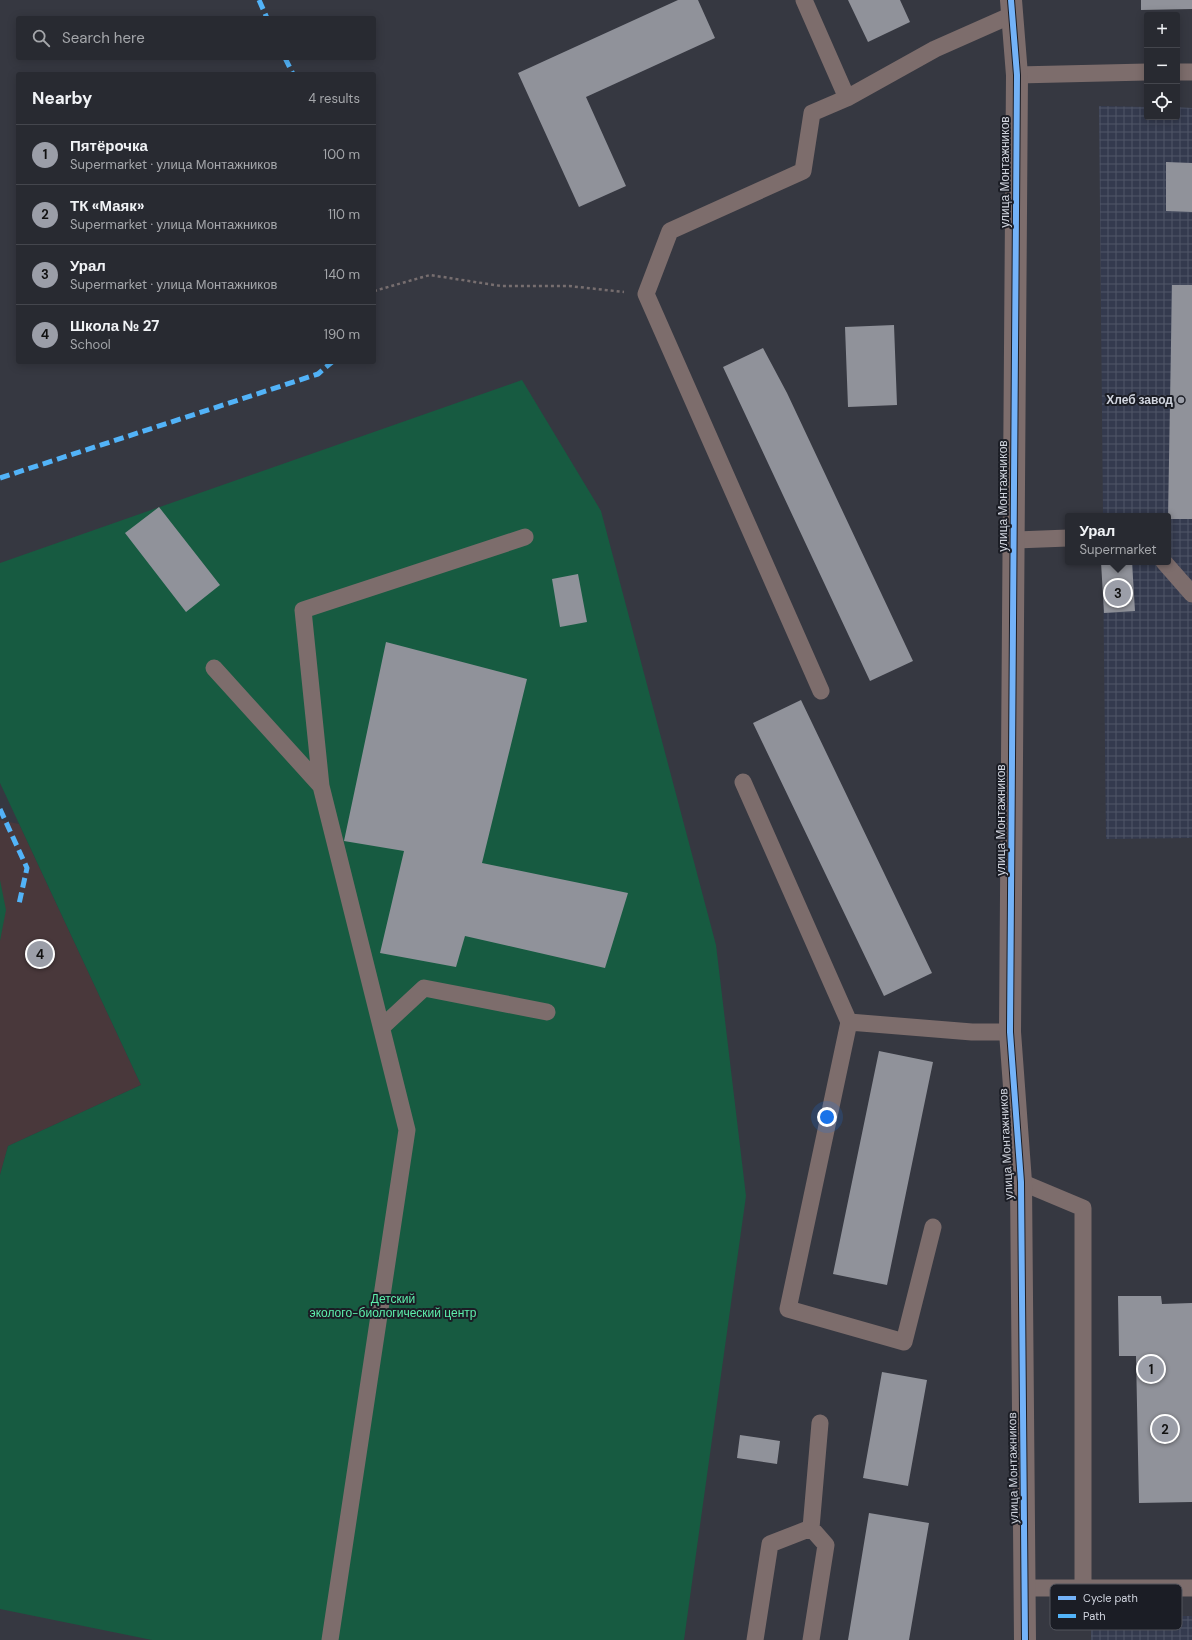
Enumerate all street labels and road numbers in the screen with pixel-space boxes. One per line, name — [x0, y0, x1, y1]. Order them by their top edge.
street label: улица Монтажников — [997, 116, 1013, 228]
street label: улица Монтажников — [995, 440, 1011, 552]
street label: улица Монтажников — [993, 764, 1009, 876]
street label: улица Монтажников — [995, 1088, 1017, 1200]
street label: улица Монтажников — [1004, 1412, 1022, 1524]

